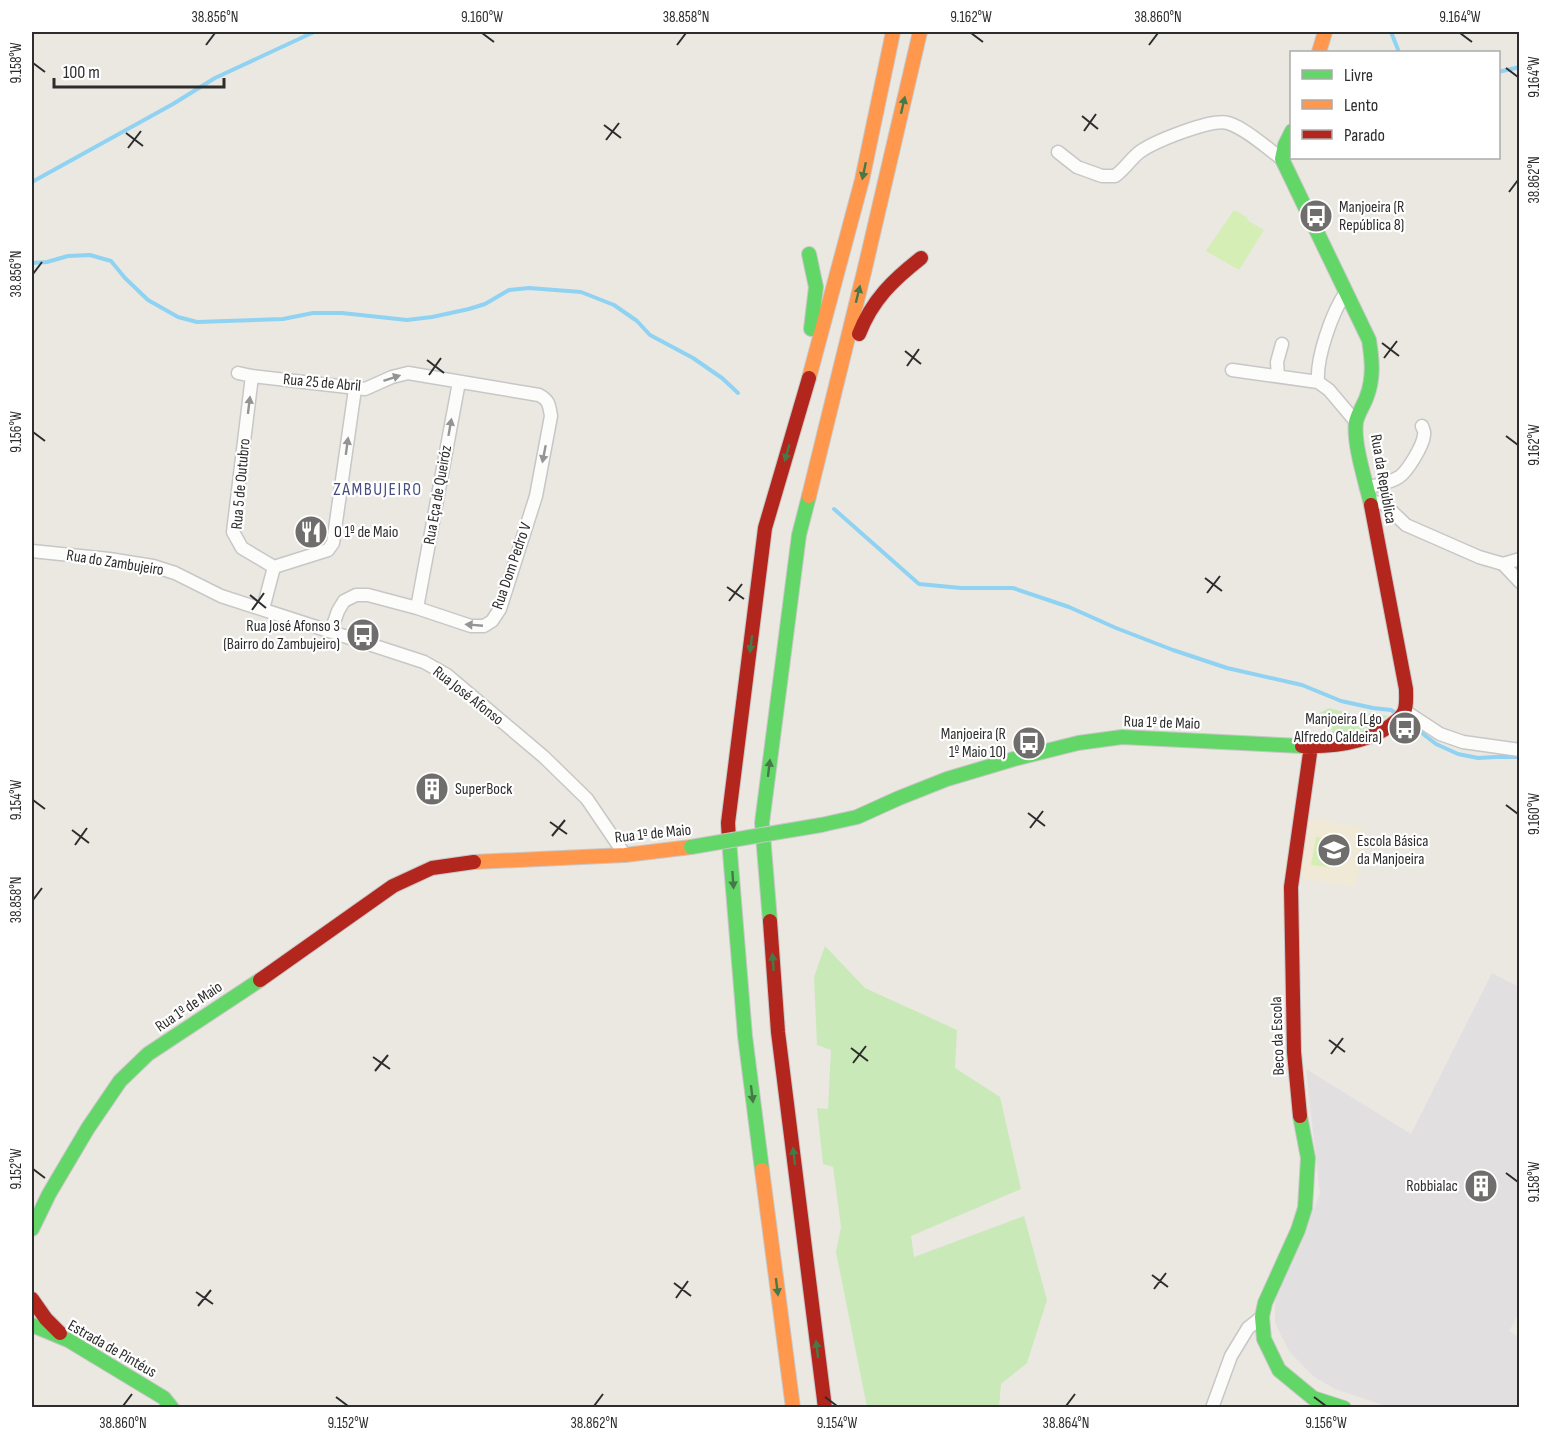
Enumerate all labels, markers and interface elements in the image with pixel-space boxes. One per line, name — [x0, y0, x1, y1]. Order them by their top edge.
text: 38.856°N — [192, 8, 238, 27]
text: 9.160°W — [461, 8, 503, 27]
text: 38.858°N — [663, 8, 709, 27]
text: 9.162°W — [950, 8, 992, 27]
text: 38.860°N — [1134, 8, 1182, 27]
text: 9.164°W — [1439, 8, 1481, 27]
text: 9.158°W — [7, 42, 26, 84]
scale bar — [54, 51, 224, 89]
legend — [1290, 51, 1500, 159]
text: 9.164°W — [1525, 56, 1544, 98]
text: 100 m — [63, 62, 100, 83]
text: Livre — [1344, 65, 1373, 86]
one-way arrow — [899, 95, 909, 114]
text: Lento — [1344, 95, 1378, 116]
text: Parado — [1344, 125, 1385, 146]
text: 38.862°N — [1525, 156, 1544, 204]
one-way arrow — [859, 162, 868, 181]
bus stop icon: Manjoeira (R República 8) — [1298, 198, 1334, 234]
place label: Manjoeira (R República 8) — [1339, 198, 1404, 235]
text: 38.856°N — [7, 251, 26, 297]
one-way arrow — [854, 285, 864, 304]
street label: Rua 25 de Abril — [282, 370, 362, 396]
one-way arrow — [383, 373, 401, 382]
one-way arrow — [244, 395, 253, 414]
text: 9.156°W — [7, 411, 26, 453]
one-way arrow — [446, 417, 455, 436]
text: 9.162°W — [1525, 424, 1544, 466]
street label: Rua da República — [1366, 433, 1400, 525]
one-way arrow — [342, 436, 351, 455]
street label: Rua 5 de Outubro — [228, 438, 254, 530]
street label: Rua Eça de Queiróz — [420, 444, 456, 546]
one-way arrow — [782, 444, 791, 462]
one-way arrow — [539, 445, 548, 464]
district label: ZAMBUJEIRO — [333, 479, 423, 500]
restaurant icon: O 1º de Maio — [293, 514, 329, 550]
street label: Rua Dom Pedro V — [488, 519, 536, 612]
place label: O 1º de Maio — [334, 523, 398, 542]
street label: Rua do Zambujeiro — [65, 546, 165, 580]
place label: Rua José Afonso 3 (Bairro do Zambujeiro) — [223, 617, 340, 654]
bus stop icon: Rua José Afonso 3 (Bairro do Zambujeiro) — [345, 617, 381, 653]
one-way arrow — [464, 620, 483, 630]
one-way arrow — [746, 635, 756, 654]
street label: Rua José Afonso — [429, 663, 507, 729]
place label: Manjoeira (Lgo Alfredo Caldeira) — [1293, 710, 1382, 747]
bus stop icon: Manjoeira (Lgo Alfredo Caldeira) — [1387, 710, 1423, 746]
street label: Rua 1º de Maio — [1123, 712, 1201, 734]
place label: Manjoeira (R 1º Maio 10) — [941, 725, 1006, 762]
bus stop icon: Manjoeira (R 1º Maio 10) — [1011, 725, 1047, 761]
one-way arrow — [765, 758, 774, 777]
building icon: SuperBock — [414, 771, 450, 807]
text: 9.154°W — [7, 780, 26, 820]
place label: SuperBock — [455, 780, 512, 799]
text: 9.160°W — [1525, 793, 1544, 835]
street label: Rua 1º de Maio — [614, 821, 692, 847]
school or university icon: Escola Básica da Manjoeira — [1316, 832, 1352, 868]
place label: Escola Básica da Manjoeira — [1357, 832, 1428, 869]
one-way arrow — [728, 870, 737, 889]
text: 38.858°N — [7, 877, 26, 923]
one-way arrow — [768, 953, 778, 972]
street label: Rua 1º de Maio — [152, 978, 226, 1036]
street label: Beco da Escola — [1267, 996, 1289, 1076]
one-way arrow — [748, 1084, 757, 1103]
one-way arrow — [789, 1146, 798, 1165]
text: 9.152°W — [7, 1148, 26, 1189]
text: 9.158°W — [1525, 1161, 1544, 1203]
building icon: Robbialac — [1463, 1168, 1499, 1204]
place label: Robbialac — [1406, 1177, 1458, 1196]
one-way arrow — [773, 1278, 782, 1297]
street label: Estrada de Pintéus — [64, 1316, 160, 1382]
one-way arrow — [813, 1340, 822, 1359]
text: 38.860°N — [99, 1414, 147, 1433]
text: 9.152°W — [328, 1414, 369, 1433]
text: 38.862°N — [570, 1414, 618, 1433]
text: 9.154°W — [817, 1414, 857, 1433]
text: 38.864°N — [1043, 1414, 1089, 1433]
text: 9.156°W — [1305, 1414, 1347, 1433]

